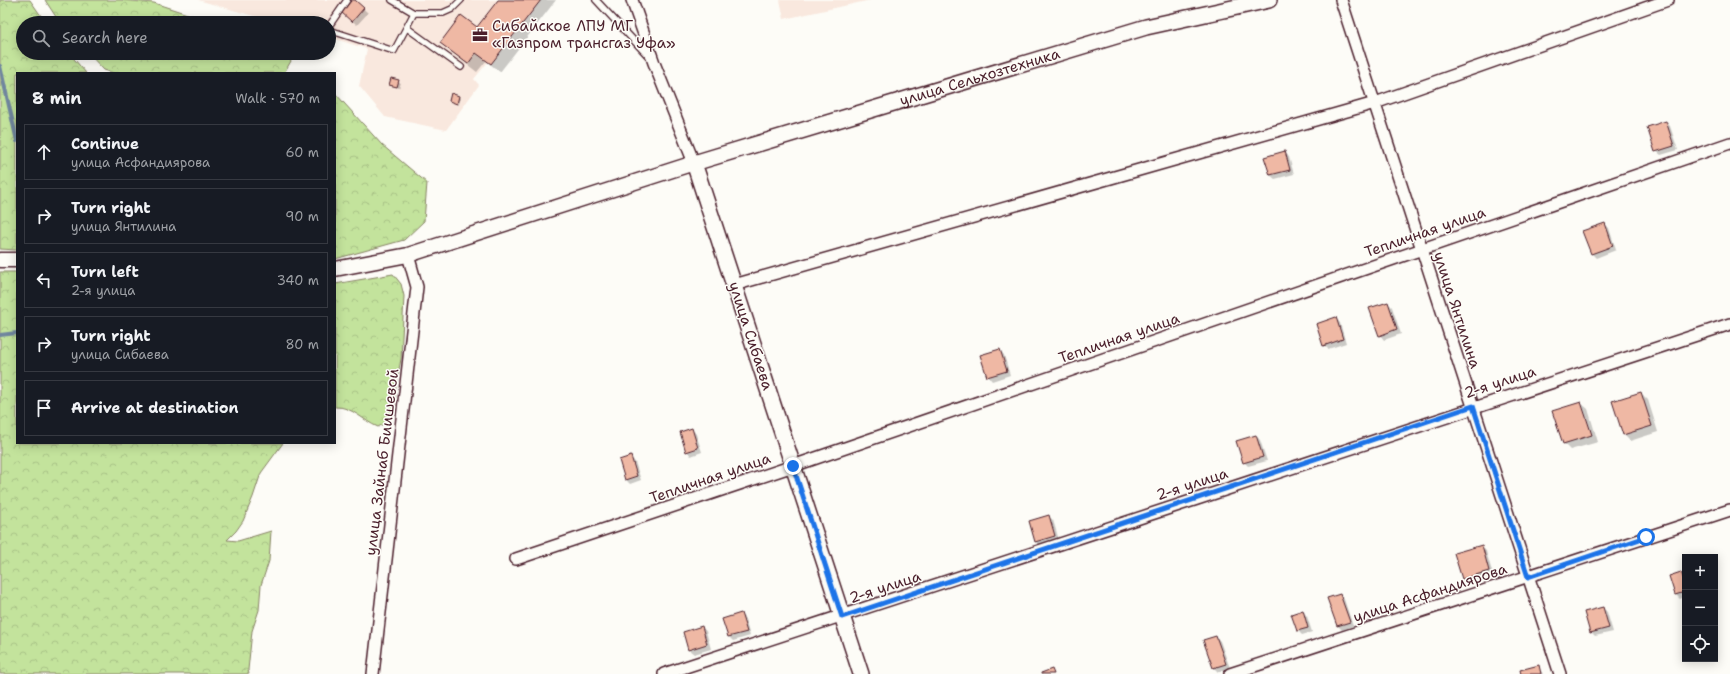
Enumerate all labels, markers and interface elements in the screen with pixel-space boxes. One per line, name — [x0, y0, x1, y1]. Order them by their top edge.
search box — [16, 16, 336, 60]
place label: Сибайское ЛПУ МГ «Газпром трансгаз Уфа» — [492, 16, 676, 53]
office icon: Сибайское ЛПУ МГ «Газпром трансгаз Уфа» — [471, 26, 489, 44]
icon: search — [30, 27, 52, 49]
text: Search here — [62, 28, 148, 48]
street label: улица Сельхозтехника — [897, 43, 1063, 111]
text: 8 min — [32, 87, 82, 109]
text: Walk · 570 m — [235, 90, 320, 107]
text: Continue — [71, 134, 139, 154]
icon: ahead — [33, 141, 55, 163]
text: 60 m — [286, 144, 319, 161]
text: улица Асфандиярова — [71, 154, 210, 171]
text: Turn right — [71, 198, 151, 218]
street label: Тепличная улица — [1362, 202, 1489, 262]
icon: right — [33, 205, 55, 227]
text: 90 m — [285, 208, 319, 225]
text: улица Янтилина — [71, 218, 176, 235]
street label: улица Янтилина — [1429, 249, 1486, 372]
text: Turn left — [71, 262, 139, 282]
icon: left — [33, 269, 55, 291]
text: 340 m — [277, 272, 319, 289]
street label: улица Сибаева — [724, 279, 778, 393]
text: 2-я улица — [71, 282, 135, 299]
street label: Тепличная улица — [1056, 308, 1183, 368]
text: Turn right — [71, 326, 151, 346]
icon: right — [33, 333, 55, 355]
text: 80 m — [285, 336, 319, 353]
text: улица Сибаева — [71, 346, 169, 363]
street label: 2-я улица — [1462, 361, 1539, 403]
street label: улица Зайнаб Биишевой — [361, 367, 403, 557]
icon: arrive — [33, 397, 55, 419]
text: Arrive at destination — [71, 398, 239, 418]
street label: Тепличная улица — [647, 448, 774, 508]
route end — [784, 457, 802, 475]
street label: 2-я улица — [1154, 463, 1231, 505]
route start — [1637, 528, 1655, 546]
map controls — [1682, 554, 1718, 662]
button: + — [1682, 554, 1718, 590]
street label: улица Асфандиярова — [1351, 558, 1510, 627]
street label: 2-я улица — [847, 566, 924, 608]
button: − — [1682, 590, 1718, 626]
button: locate — [1682, 626, 1718, 662]

